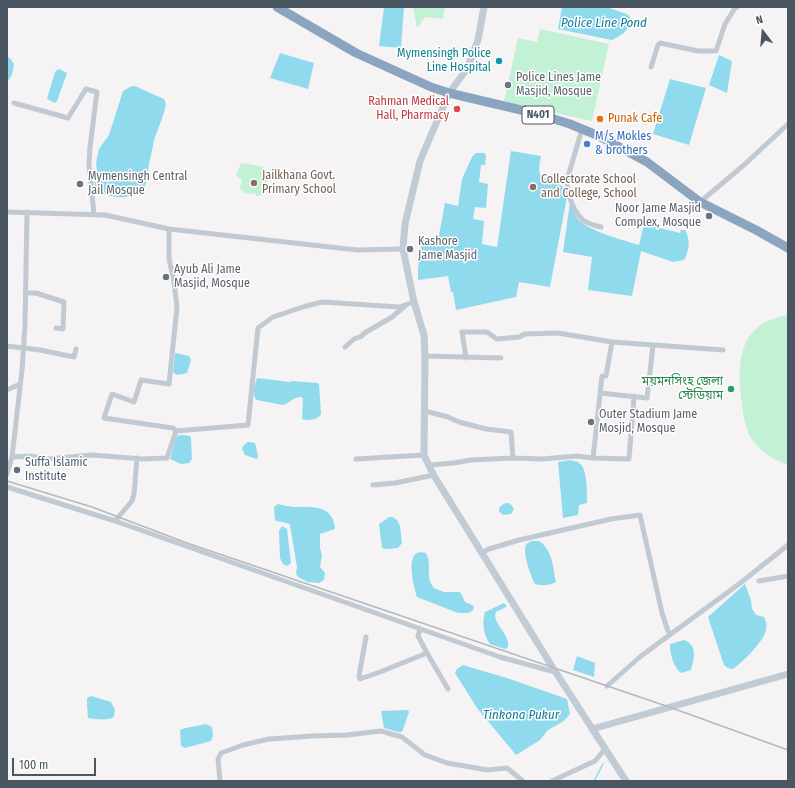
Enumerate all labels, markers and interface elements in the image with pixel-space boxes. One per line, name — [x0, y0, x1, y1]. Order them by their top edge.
north arrow — [743, 12, 783, 52]
text: N — [755, 13, 765, 27]
water label: Police Line Pond — [561, 15, 647, 31]
place label: Mymensingh Police Line Hospital — [397, 47, 491, 75]
marker: Mymensingh Police Line Hospital — [494, 56, 504, 66]
place label: Police Lines Jame Masjid, Mosque — [516, 71, 601, 99]
marker: Police Lines Jame Masjid, Mosque — [503, 80, 513, 90]
place label: Rahman Medical Hall, Pharmacy — [368, 95, 449, 123]
marker: Rahman Medical Hall, Pharmacy — [452, 104, 462, 114]
road number: N401 — [522, 106, 554, 124]
place label: Punak Cafe — [608, 112, 662, 126]
marker: Punak Cafe — [595, 114, 605, 124]
place label: M/s Mokles & brothers — [595, 130, 651, 158]
marker: M/s Mokles & brothers — [582, 139, 592, 149]
place label: Jailkhana Govt. Primary School — [262, 169, 336, 197]
place label: Mymensingh Central Jail Mosque — [88, 170, 187, 198]
place label: Collectorate School and College, School — [541, 173, 637, 201]
marker: Jailkhana Govt. Primary School — [249, 178, 259, 188]
marker: Mymensingh Central Jail Mosque — [75, 179, 85, 189]
marker: Collectorate School and College, School — [528, 182, 538, 192]
place label: Noor Jame Masjid Complex, Mosque — [615, 202, 701, 230]
marker: Noor Jame Masjid Complex, Mosque — [704, 211, 714, 221]
place label: Kashore Jame Masjid — [418, 235, 477, 263]
marker: Kashore Jame Masjid — [405, 244, 415, 254]
place label: Ayub Ali Jame Masjid, Mosque — [174, 263, 250, 291]
marker: Ayub Ali Jame Masjid, Mosque — [161, 272, 171, 282]
place label: ময়মনসিংহ জেলা স্টেডিয়াম — [642, 375, 723, 403]
marker: ময়মনসিংহ জেলা স্টেডিয়াম — [726, 384, 736, 394]
place label: Outer Stadium Jame Mosjid, Mosque — [599, 408, 697, 436]
marker: Outer Stadium Jame Mosjid, Mosque — [586, 417, 596, 427]
place label: Suffa Islamic Institute — [25, 456, 88, 484]
marker: Suffa Islamic Institute — [12, 465, 22, 475]
water label: Tinkona Pukur — [483, 707, 559, 723]
scale bar — [14, 750, 98, 776]
text: 100 m — [19, 758, 48, 772]

